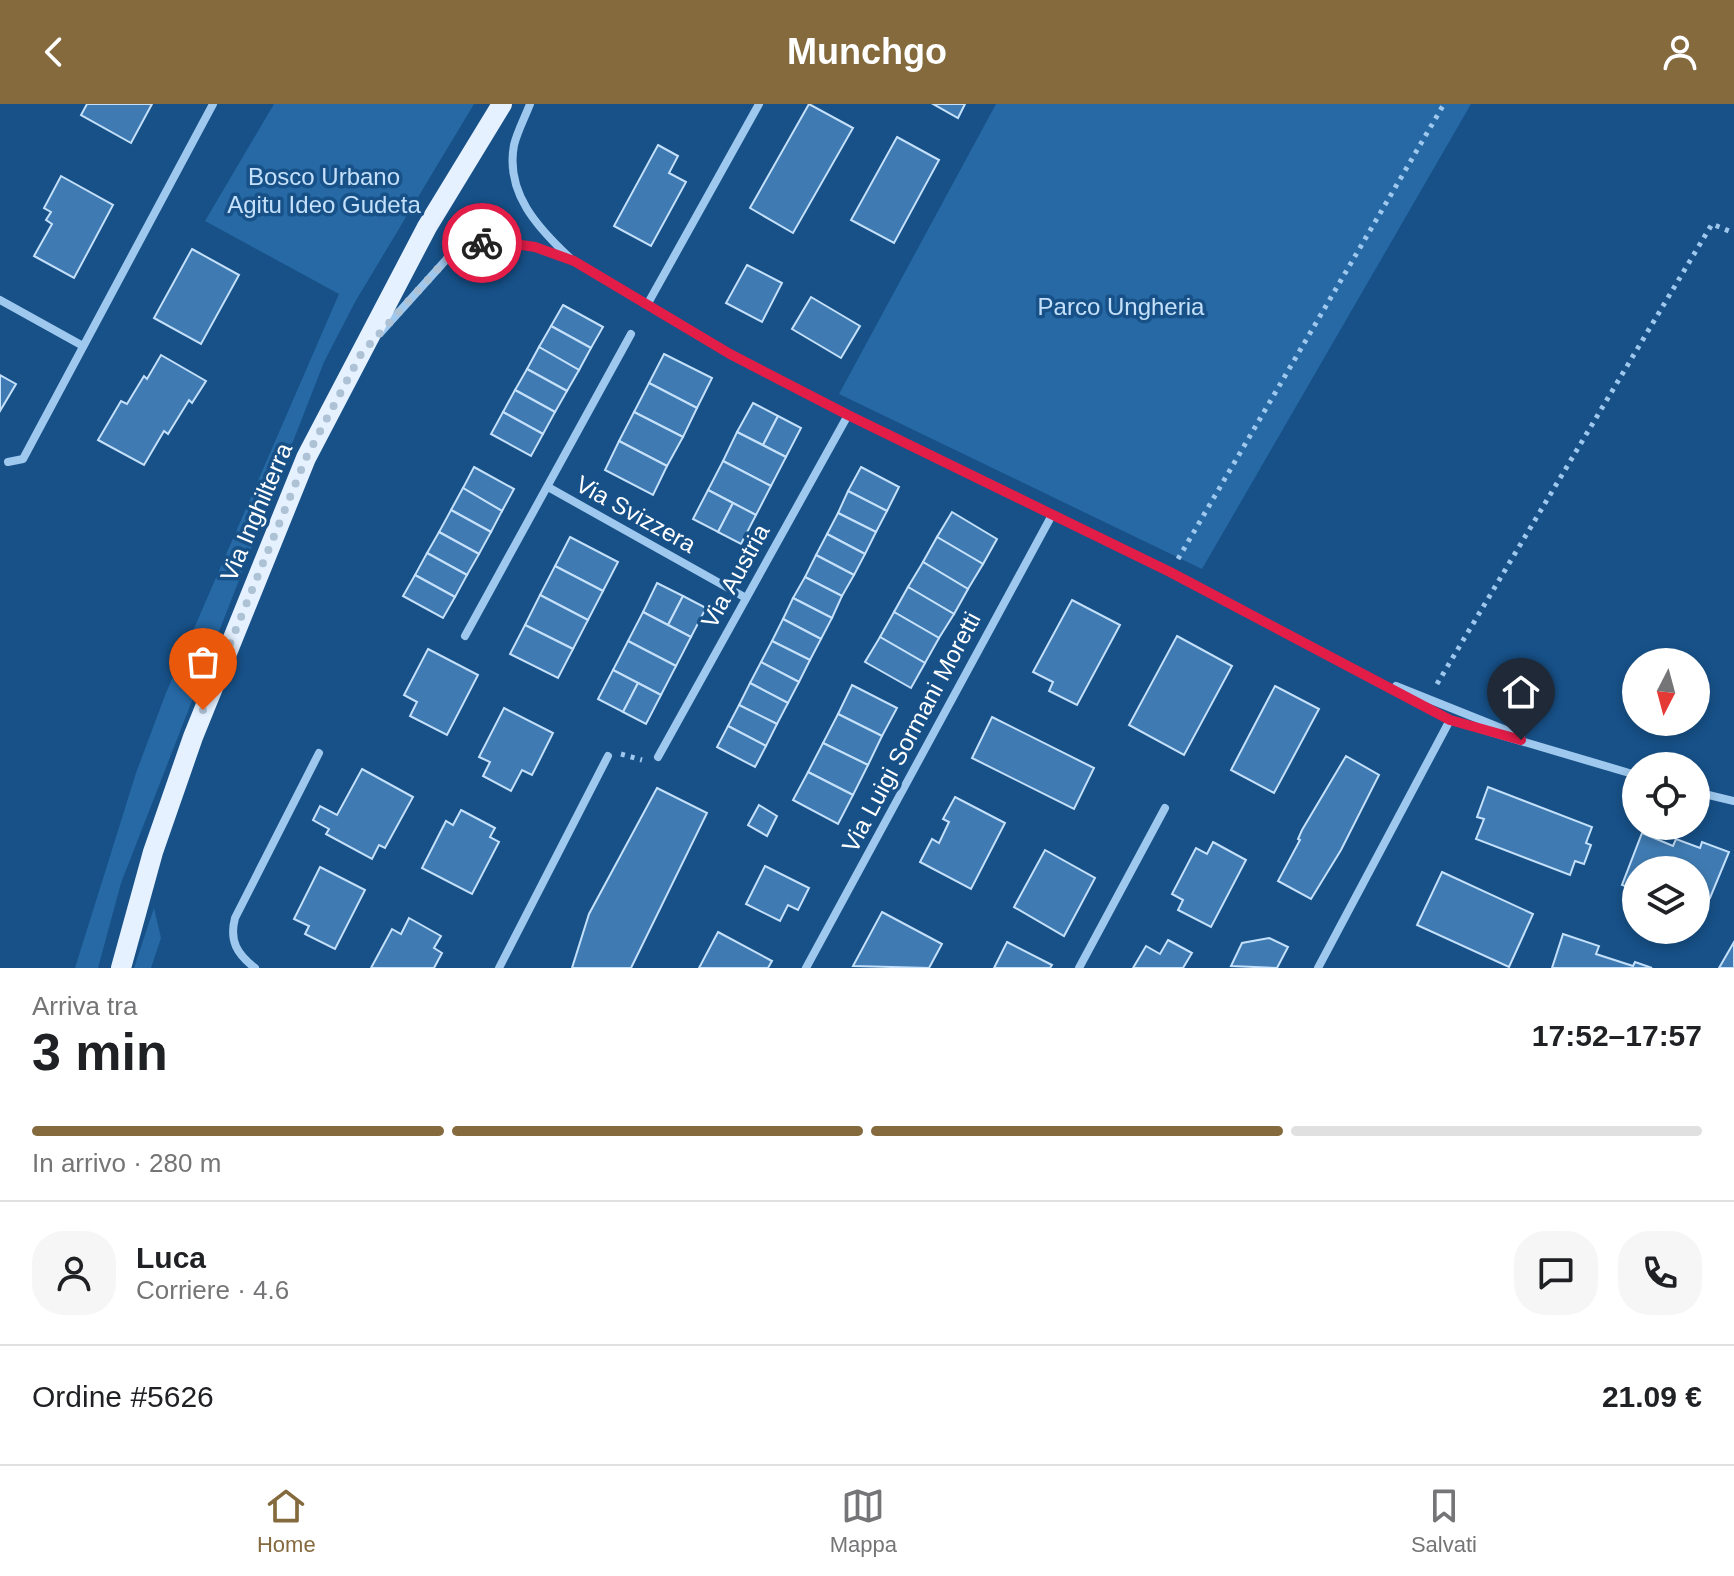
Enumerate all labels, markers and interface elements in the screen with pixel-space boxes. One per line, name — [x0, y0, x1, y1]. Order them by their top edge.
icon: back — [32, 30, 76, 74]
icon: person — [1658, 30, 1702, 74]
text: Munchgo — [787, 31, 947, 72]
park label: Bosco Urbano Agitu Ideo Gudeta — [227, 163, 421, 218]
courier — [442, 203, 522, 283]
icon: bike — [460, 221, 504, 265]
park label: Parco Ungheria — [1038, 293, 1205, 320]
street label: Via Inghilterra — [215, 438, 298, 585]
street label: Via Svizzera — [571, 470, 701, 558]
street label: Via Austria — [695, 519, 775, 633]
street label: Via Luigi Sormani Moretti — [836, 607, 986, 857]
pin — [169, 628, 237, 710]
icon: bag — [181, 640, 225, 684]
north arrow — [1622, 648, 1710, 736]
map controls — [1622, 648, 1710, 944]
pin — [1487, 658, 1555, 740]
icon: home — [1499, 670, 1543, 714]
button: locate — [1622, 752, 1710, 840]
button: layers — [1622, 856, 1710, 944]
text: Arriva tra — [32, 991, 137, 1021]
text: 17:52–17:57 — [1532, 1019, 1702, 1052]
text: 3 min — [32, 1023, 168, 1081]
text: In arrivo · 280 m — [32, 1148, 221, 1178]
button: person — [32, 1231, 116, 1315]
button: chat — [1514, 1231, 1598, 1315]
button: phone — [1618, 1231, 1702, 1315]
text: Luca — [136, 1241, 206, 1274]
text: Corriere · 4.6 — [136, 1275, 289, 1305]
text: Ordine #5626 — [32, 1380, 214, 1413]
text: 21.09 € — [1602, 1380, 1702, 1413]
tab: Home — [257, 1484, 316, 1558]
tab: Mappa — [830, 1484, 897, 1558]
tab: Salvati — [1411, 1484, 1477, 1558]

